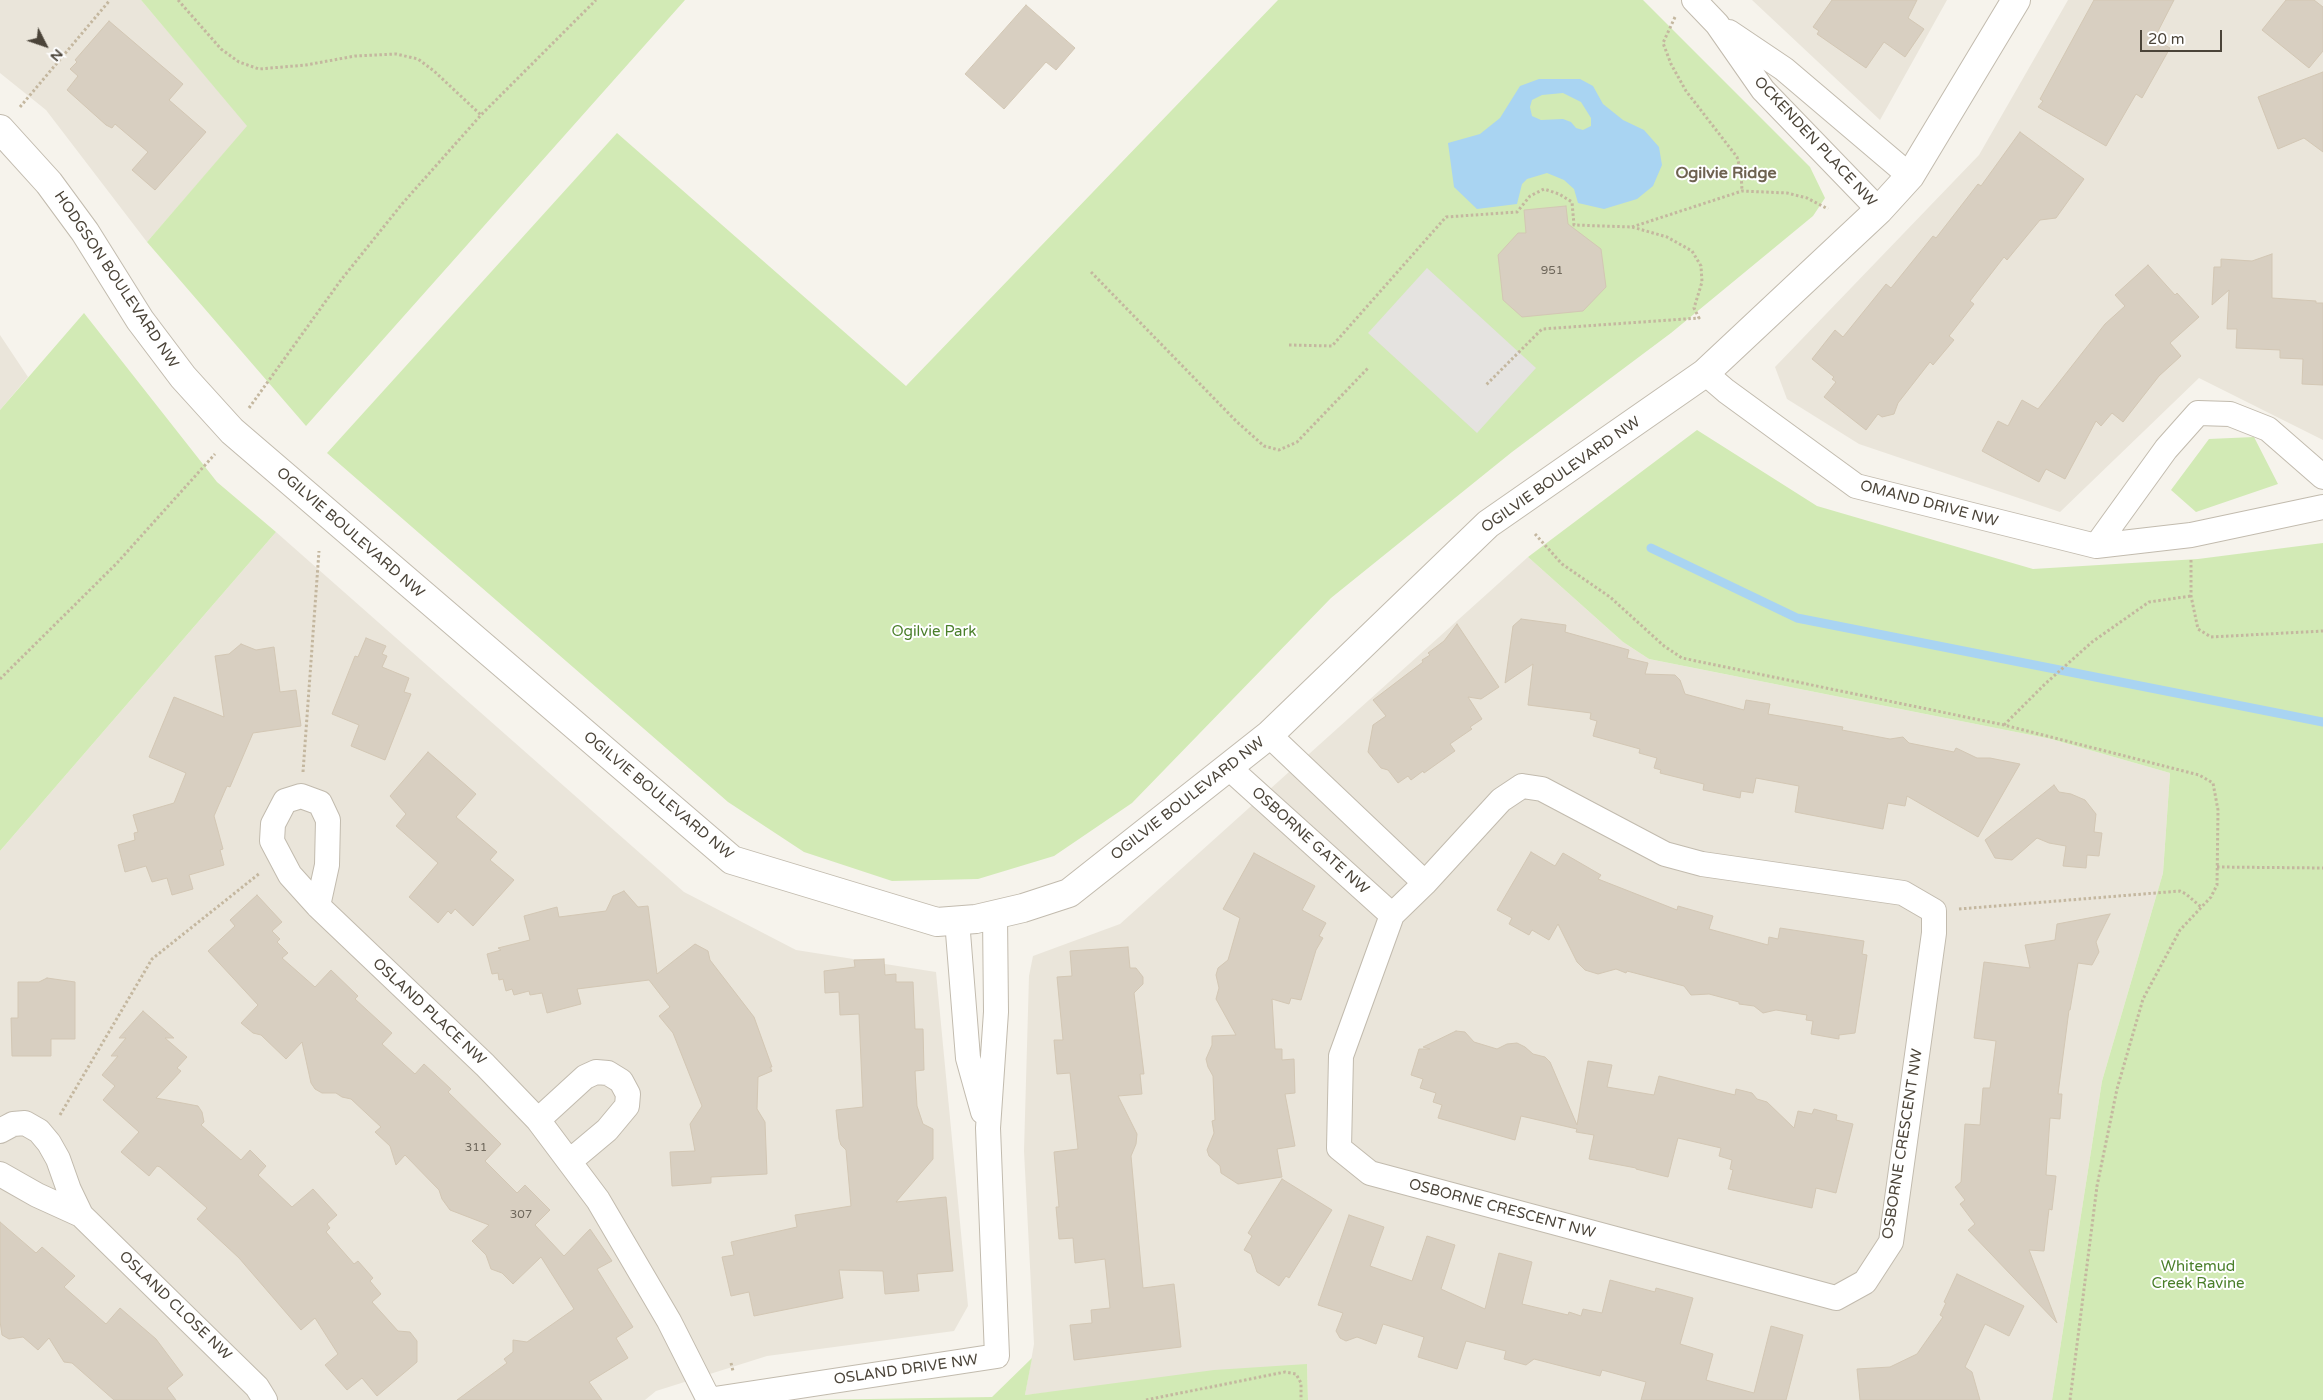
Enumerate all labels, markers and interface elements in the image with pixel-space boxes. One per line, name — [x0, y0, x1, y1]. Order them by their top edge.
north arrow — [20, 20, 70, 70]
scale bar — [2143, 20, 2226, 52]
text: 20 m — [2148, 30, 2185, 48]
text: N — [47, 45, 67, 65]
street label: OCKENDEN PLACE NW — [1750, 73, 1880, 211]
district label: Ogilvie Ridge — [1675, 164, 1777, 184]
street label: HODGSON BOULEVARD NW — [50, 188, 182, 372]
house number: 951 — [1541, 264, 1563, 278]
street label: OGILVIE BOULEVARD NW — [1478, 413, 1644, 537]
street label: OGILVIE BOULEVARD NW — [272, 464, 428, 602]
street label: OMAND DRIVE NW — [1858, 477, 2000, 531]
park label: Ogilvie Park — [892, 623, 976, 641]
street label: OGILVIE BOULEVARD NW — [579, 728, 737, 864]
street label: OGILVIE BOULEVARD NW — [1108, 733, 1268, 865]
street label: OSBORNE GATE NW — [1248, 784, 1372, 898]
street label: OSLAND PLACE NW — [368, 955, 490, 1069]
street label: OSBORNE CRESCENT NW — [1879, 1048, 1927, 1240]
house number: 311 — [465, 1141, 487, 1155]
street label: OSBORNE CRESCENT NW — [1407, 1175, 1597, 1243]
house number: 307 — [510, 1208, 532, 1222]
street label: OSLAND CLOSE NW — [115, 1248, 235, 1364]
park label: Whitemud Creek Ravine — [2151, 1258, 2245, 1293]
street label: OSLAND DRIVE NW — [833, 1351, 979, 1389]

